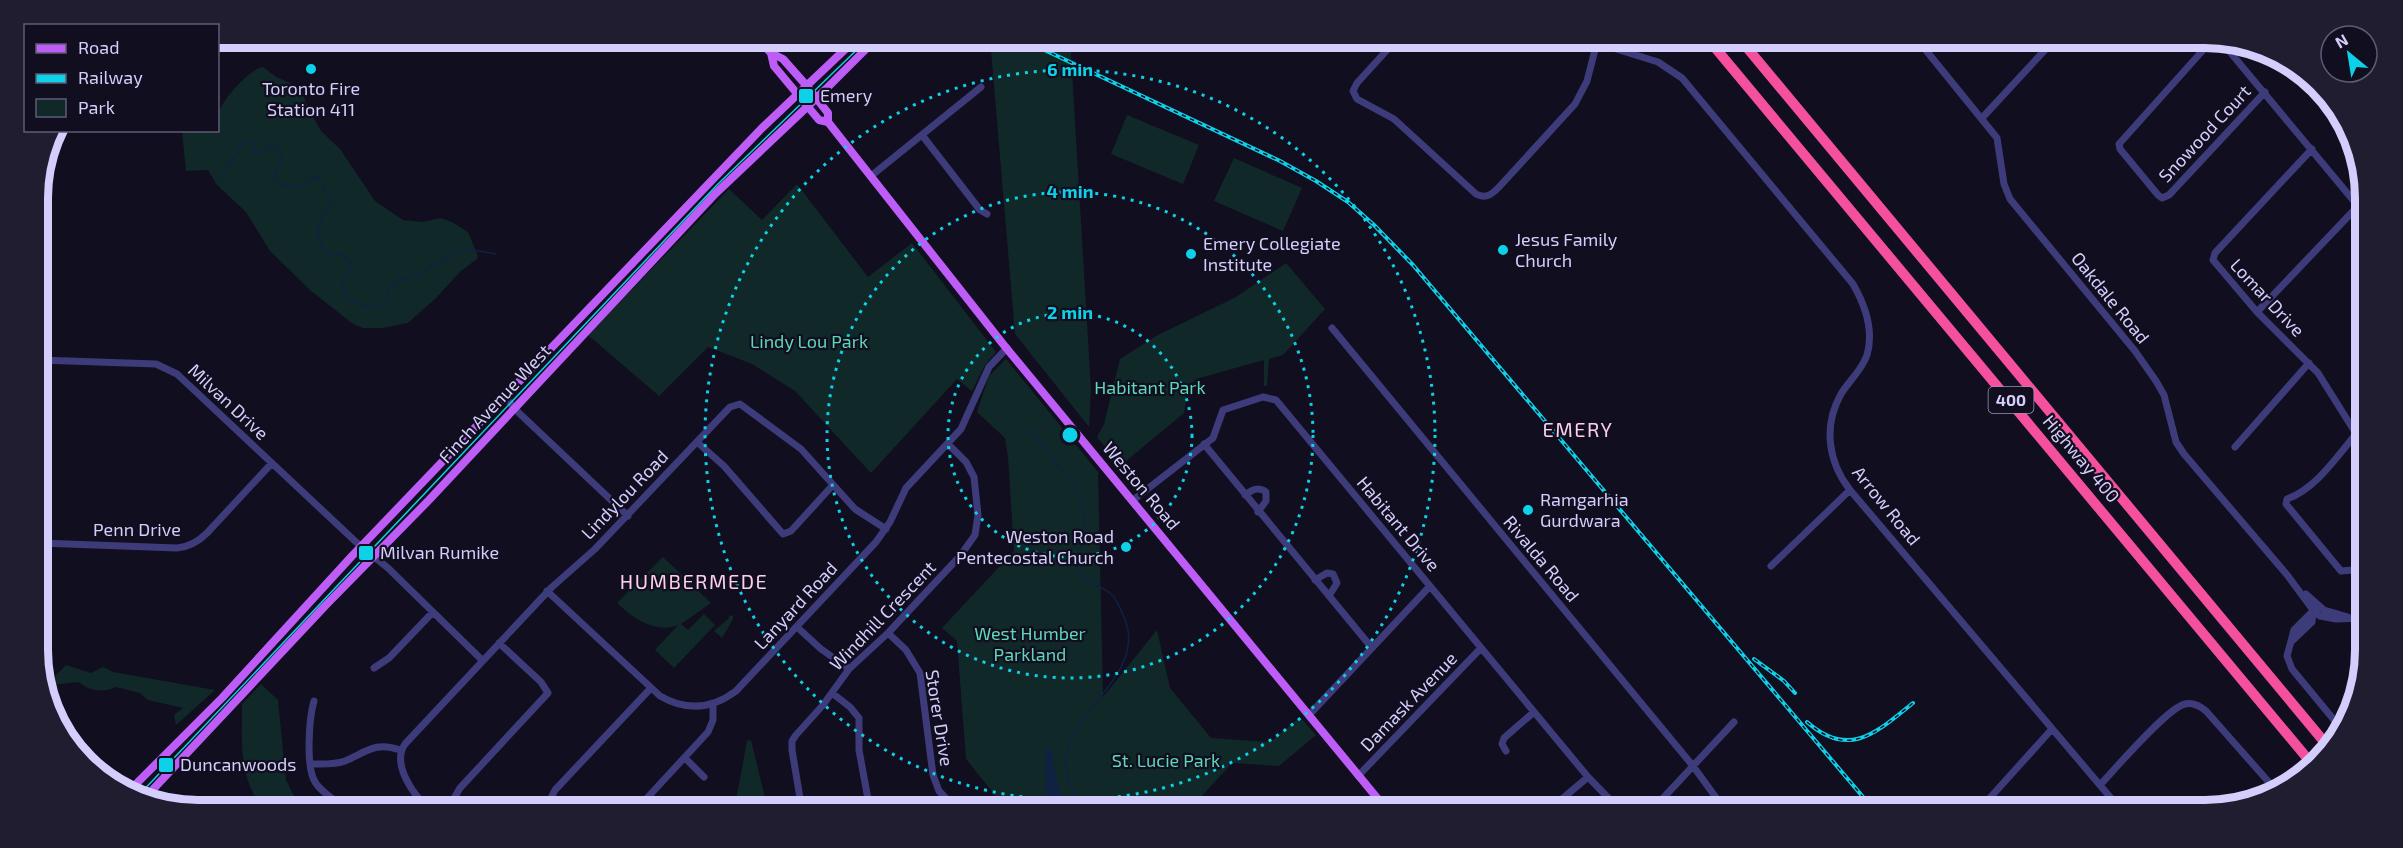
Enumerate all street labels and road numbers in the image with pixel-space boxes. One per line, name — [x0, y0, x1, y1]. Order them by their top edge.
street label: Snowood Court — [2154, 80, 2255, 187]
street label: Oakdale Road — [2067, 247, 2154, 348]
street label: Lomar Drive — [2226, 254, 2309, 341]
street label: Finch Avenue West — [434, 339, 555, 467]
street label: Milvan Drive — [184, 359, 273, 444]
road number: 400 — [1988, 387, 2034, 413]
street label: Highway 400 — [2039, 410, 2125, 507]
street label: Weston Road — [1098, 437, 1185, 534]
street label: Lindylou Road — [576, 445, 672, 543]
street label: Arrow Road — [1848, 461, 1925, 549]
street label: Habitant Drive — [1353, 471, 1445, 575]
street label: Rivalda Road — [1499, 511, 1584, 606]
street label: Penn Drive — [93, 518, 181, 540]
street label: Windhill Crescent — [825, 556, 940, 674]
street label: Lanyard Road — [749, 557, 841, 654]
street label: Damask Avenue — [1355, 647, 1461, 756]
street label: Storer Drive — [922, 668, 958, 768]

